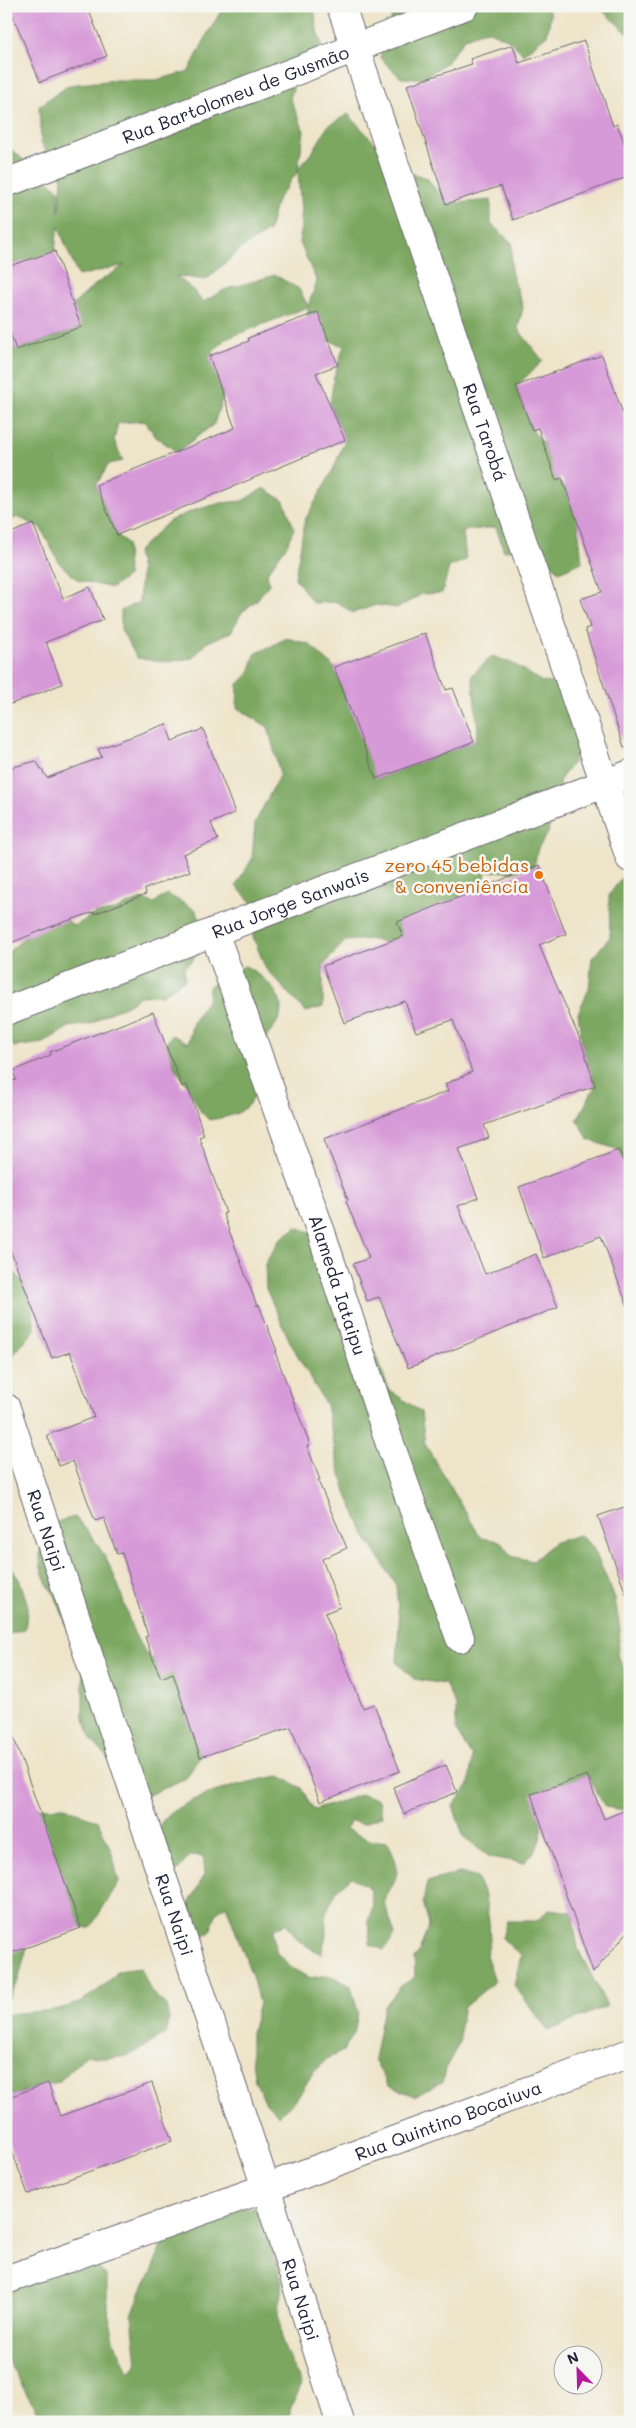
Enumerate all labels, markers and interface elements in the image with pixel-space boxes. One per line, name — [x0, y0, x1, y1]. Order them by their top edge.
street label: Rua Bartolomeu de Gusmão — [119, 40, 353, 149]
street label: Rua Tarobá — [458, 380, 513, 484]
place label: zero 45 bebidas & conveniência — [385, 853, 529, 898]
street label: Rua Jorge Sanwais — [208, 862, 372, 944]
marker: zero 45 bebidas & conveniência — [533, 869, 545, 881]
street label: Alameda Iataipu — [304, 1211, 372, 1358]
street label: Rua Naipi — [22, 1486, 72, 1575]
street label: Rua Naipi — [150, 1870, 200, 1959]
street label: Rua Quintino Bocaiuva — [351, 2075, 545, 2166]
street label: Rua Naipi — [277, 2255, 325, 2344]
north arrow — [554, 2346, 604, 2396]
text: N — [564, 2347, 581, 2368]

